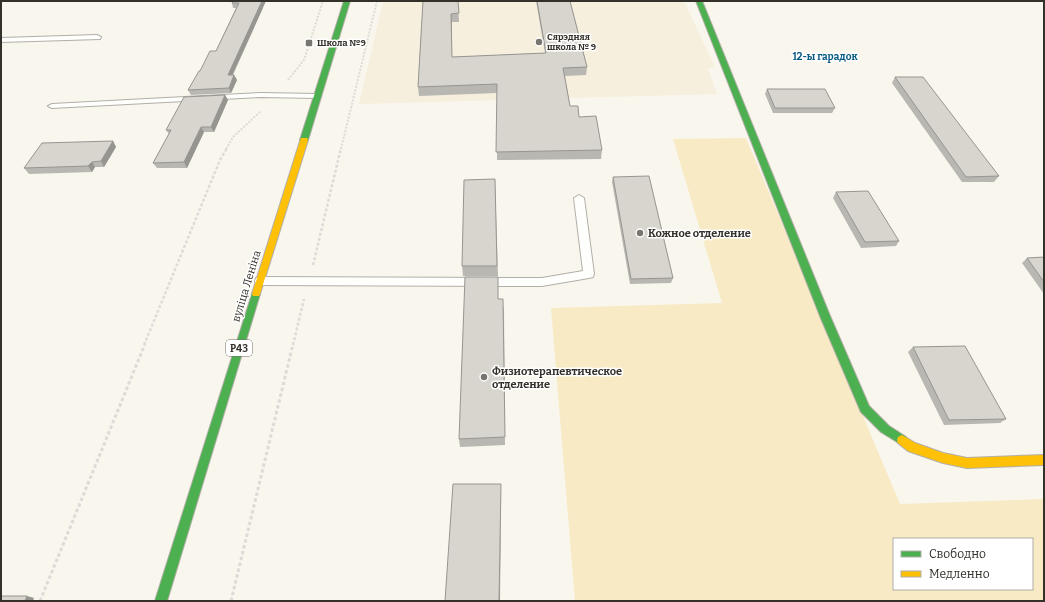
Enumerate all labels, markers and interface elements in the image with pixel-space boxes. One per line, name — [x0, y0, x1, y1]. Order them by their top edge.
place label: Сярэдняя школа № 9 — [547, 32, 596, 52]
marker: Сярэдняя школа № 9 — [534, 37, 544, 47]
marker: Школа №9 — [304, 38, 314, 48]
place label: Школа №9 — [317, 38, 366, 48]
district label: 12-ы гарадок — [792, 51, 858, 63]
place label: Кожное отделение — [648, 227, 751, 240]
marker: Кожное отделение — [635, 228, 645, 238]
street label: вуліца Леніна — [229, 249, 264, 324]
road number: Р43 — [226, 340, 252, 356]
place label: Физиотерапевтическое отделение — [492, 365, 622, 391]
marker: Физиотерапевтическое отделение — [479, 372, 489, 382]
legend — [893, 538, 1033, 590]
text: Свободно — [929, 547, 986, 561]
text: Медленно — [929, 567, 990, 581]

